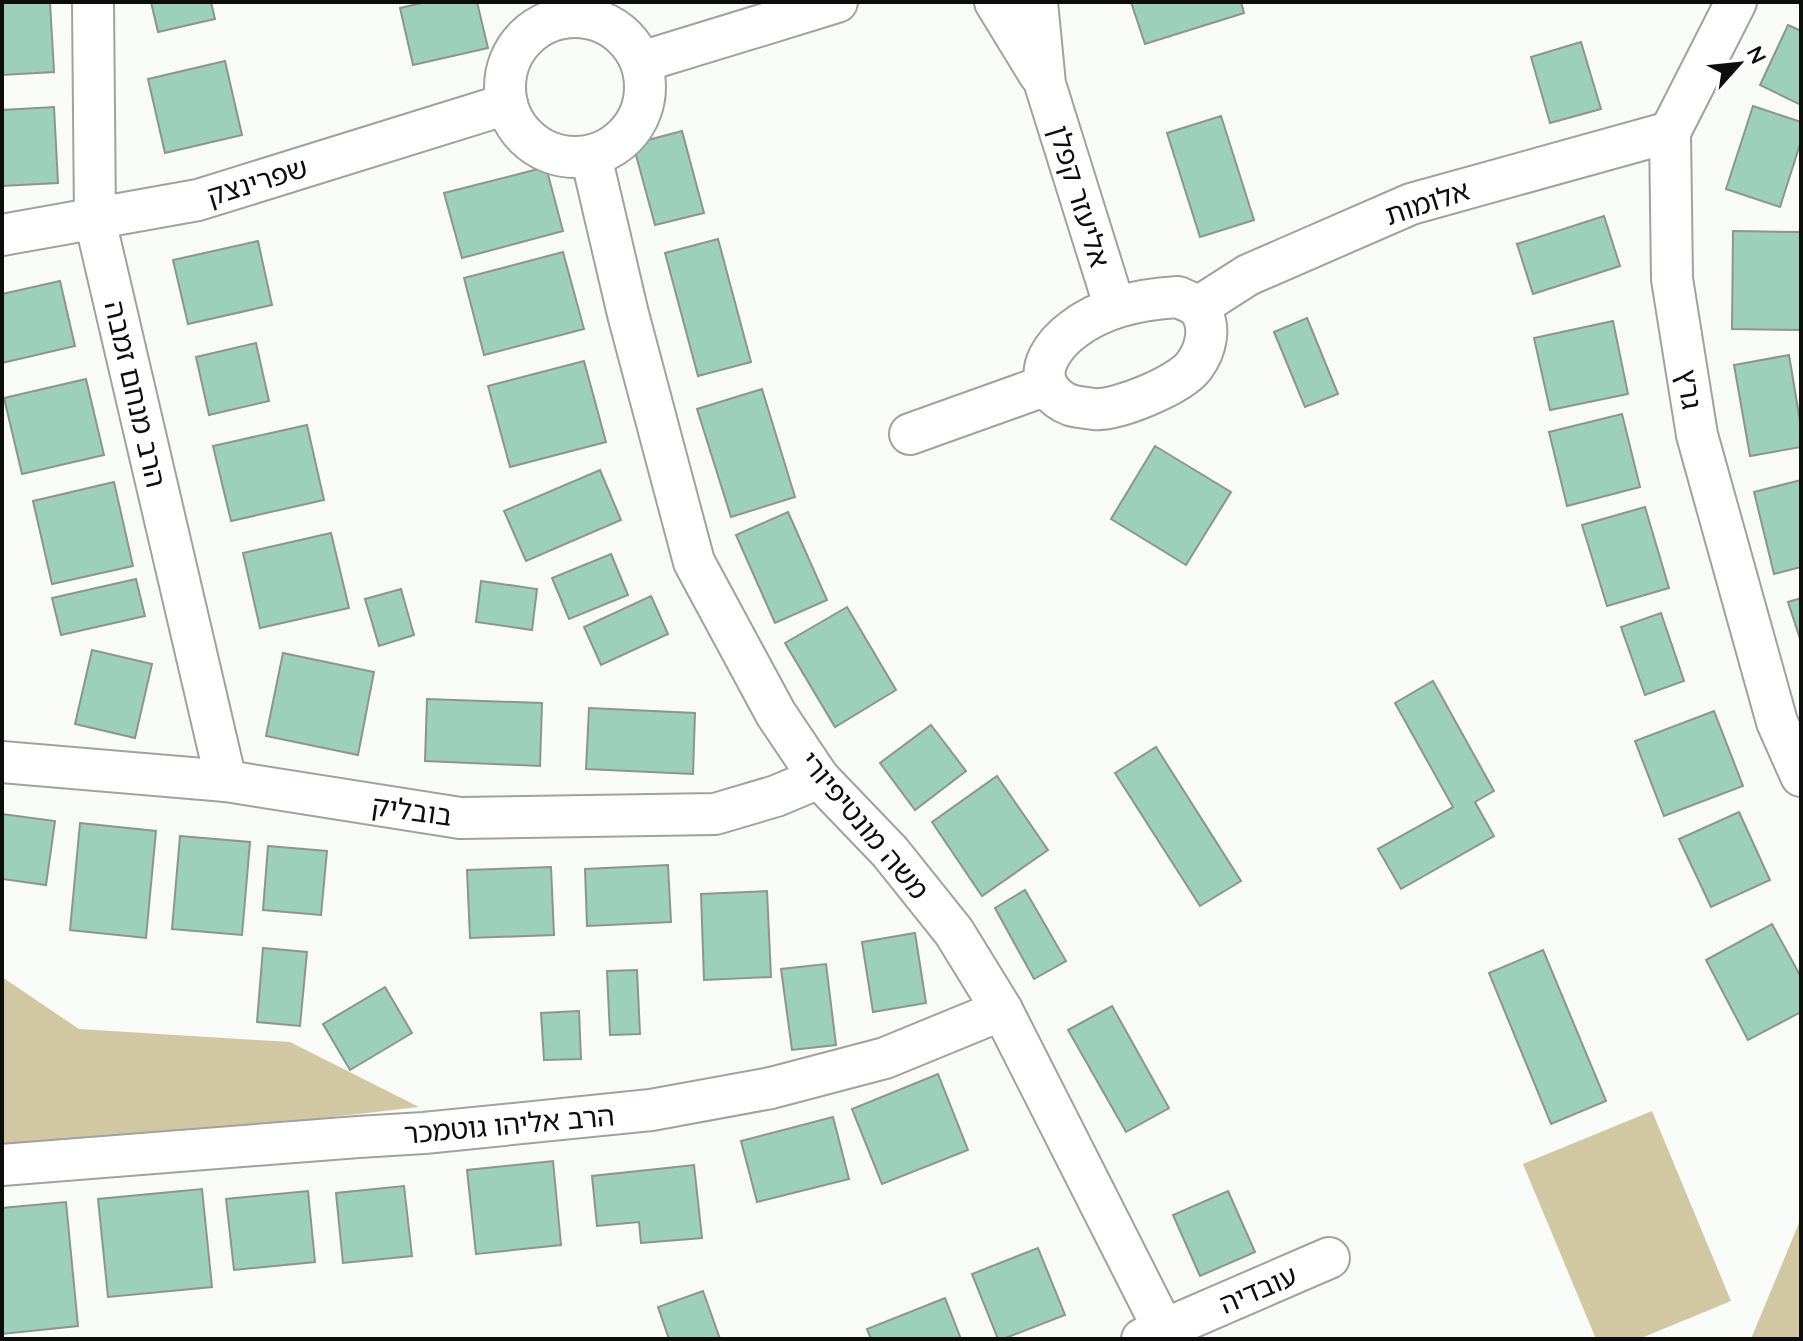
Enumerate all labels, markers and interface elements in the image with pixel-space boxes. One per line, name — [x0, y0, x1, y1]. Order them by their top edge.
north arrow — [1699, 24, 1779, 104]
text: N — [1741, 41, 1773, 68]
street label: אליעזר קפלן — [1042, 121, 1118, 271]
street label: שפרינצק — [202, 149, 312, 213]
street label: אלומות — [1380, 172, 1474, 232]
street label: הרב מנחם זמבה — [98, 297, 174, 491]
street label: גרץ — [1670, 367, 1710, 411]
street label: משה מונטיפיורי — [793, 744, 937, 906]
street label: בובליק — [370, 787, 454, 833]
street label: הרב אליהו גוטמכר — [402, 1097, 616, 1151]
street label: עובדיה — [1214, 1257, 1302, 1321]

